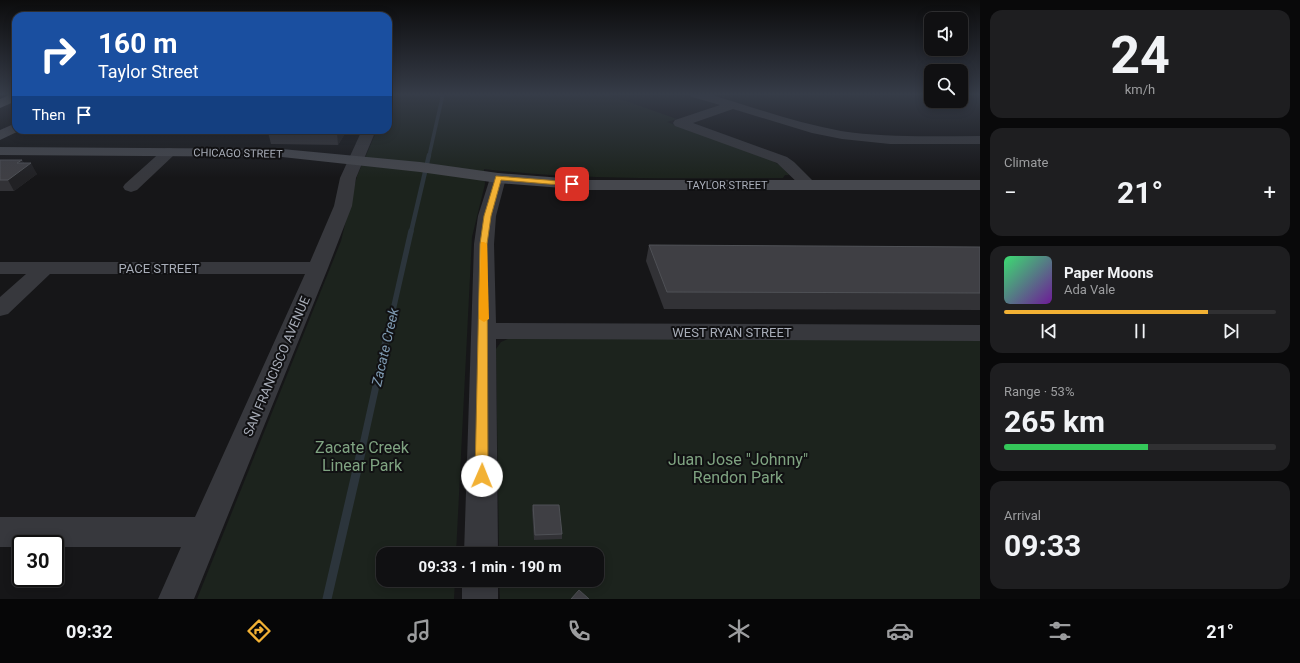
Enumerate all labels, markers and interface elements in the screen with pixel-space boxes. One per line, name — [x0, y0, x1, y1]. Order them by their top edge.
map controls — [924, 12, 968, 108]
button: sound — [924, 12, 968, 56]
text: 24 — [1110, 25, 1170, 86]
text: 160 m — [98, 27, 177, 60]
icon: right — [32, 28, 84, 80]
text: Taylor Street — [98, 61, 199, 82]
button: search — [924, 64, 968, 108]
text: km/h — [1125, 82, 1155, 97]
icon: arrive — [73, 104, 95, 126]
text: Then — [32, 106, 65, 124]
street label: CHICAGO STREET — [193, 146, 283, 161]
text: Climate — [1004, 155, 1048, 170]
pin — [555, 167, 589, 201]
icon: arrive — [561, 173, 583, 195]
text: 21° — [1117, 175, 1163, 210]
street label: TAYLOR STREET — [686, 179, 768, 192]
text: − — [1004, 180, 1017, 205]
text: + — [1264, 180, 1276, 205]
street label: PACE STREET — [119, 261, 200, 276]
text: Paper Moons — [1064, 264, 1154, 282]
text: Ada Vale — [1064, 282, 1115, 297]
street label: SAN FRANCISCO AVENUE — [240, 294, 313, 438]
water label: Zacate Creek — [368, 305, 402, 389]
icon: previous — [1038, 320, 1060, 342]
icon: pause — [1129, 320, 1151, 342]
icon: next — [1220, 320, 1242, 342]
street label: WEST RYAN STREET — [672, 325, 792, 340]
text: Range · 53% — [1004, 384, 1074, 399]
text: 265 km — [1004, 404, 1105, 439]
park label: Zacate Creek Linear Park — [315, 438, 410, 475]
park label: Juan Jose "Johnny" Rendon Park — [668, 450, 808, 487]
position arrow — [461, 455, 503, 497]
text: Arrival — [1004, 508, 1041, 523]
text: 09:33 — [1004, 528, 1081, 563]
speed limit sign: 30 — [12, 535, 64, 587]
text: 09:33 · 1 min · 190 m — [419, 558, 561, 576]
icon: directions — [245, 617, 273, 645]
icon: music — [405, 617, 433, 645]
icon: phone — [565, 617, 593, 645]
icon: climate — [725, 617, 753, 645]
icon: car — [886, 617, 914, 645]
icon: filters — [1046, 617, 1074, 645]
text: 09:32 — [66, 621, 113, 642]
text: 21° — [1206, 621, 1234, 642]

